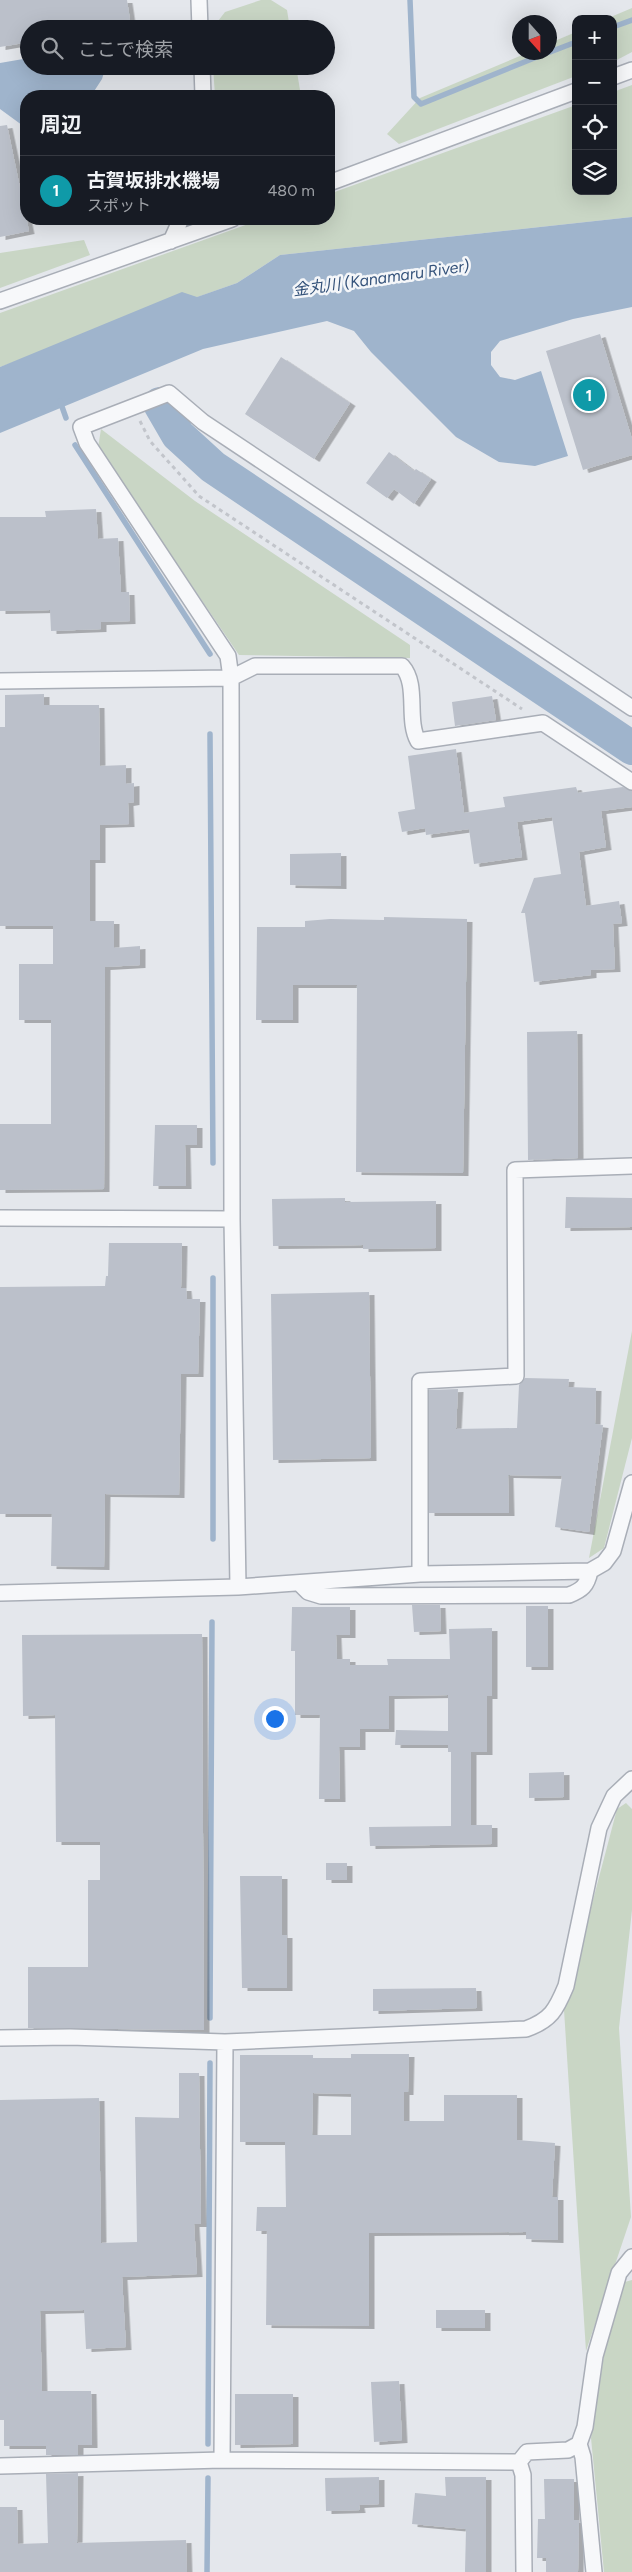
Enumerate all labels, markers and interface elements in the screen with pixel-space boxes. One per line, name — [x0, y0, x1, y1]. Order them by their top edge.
north arrow — [512, 15, 557, 60]
map controls — [572, 15, 617, 195]
button: + — [572, 15, 617, 60]
search box — [20, 20, 335, 75]
icon: search — [38, 34, 66, 62]
text: ここで検索 — [78, 38, 173, 61]
button: − — [572, 60, 617, 105]
button: locate — [572, 105, 617, 150]
text: 周辺 — [40, 112, 82, 137]
button: layers — [572, 150, 617, 195]
text: 古賀坂排水機場 — [87, 169, 220, 192]
text: 1 — [53, 181, 59, 200]
text: 480 m — [267, 181, 315, 200]
text: スポット — [87, 196, 151, 215]
water label: 金丸川 (Kanamaru River) — [292, 256, 471, 300]
pin: 1 — [573, 376, 605, 414]
your location — [262, 1706, 288, 1732]

